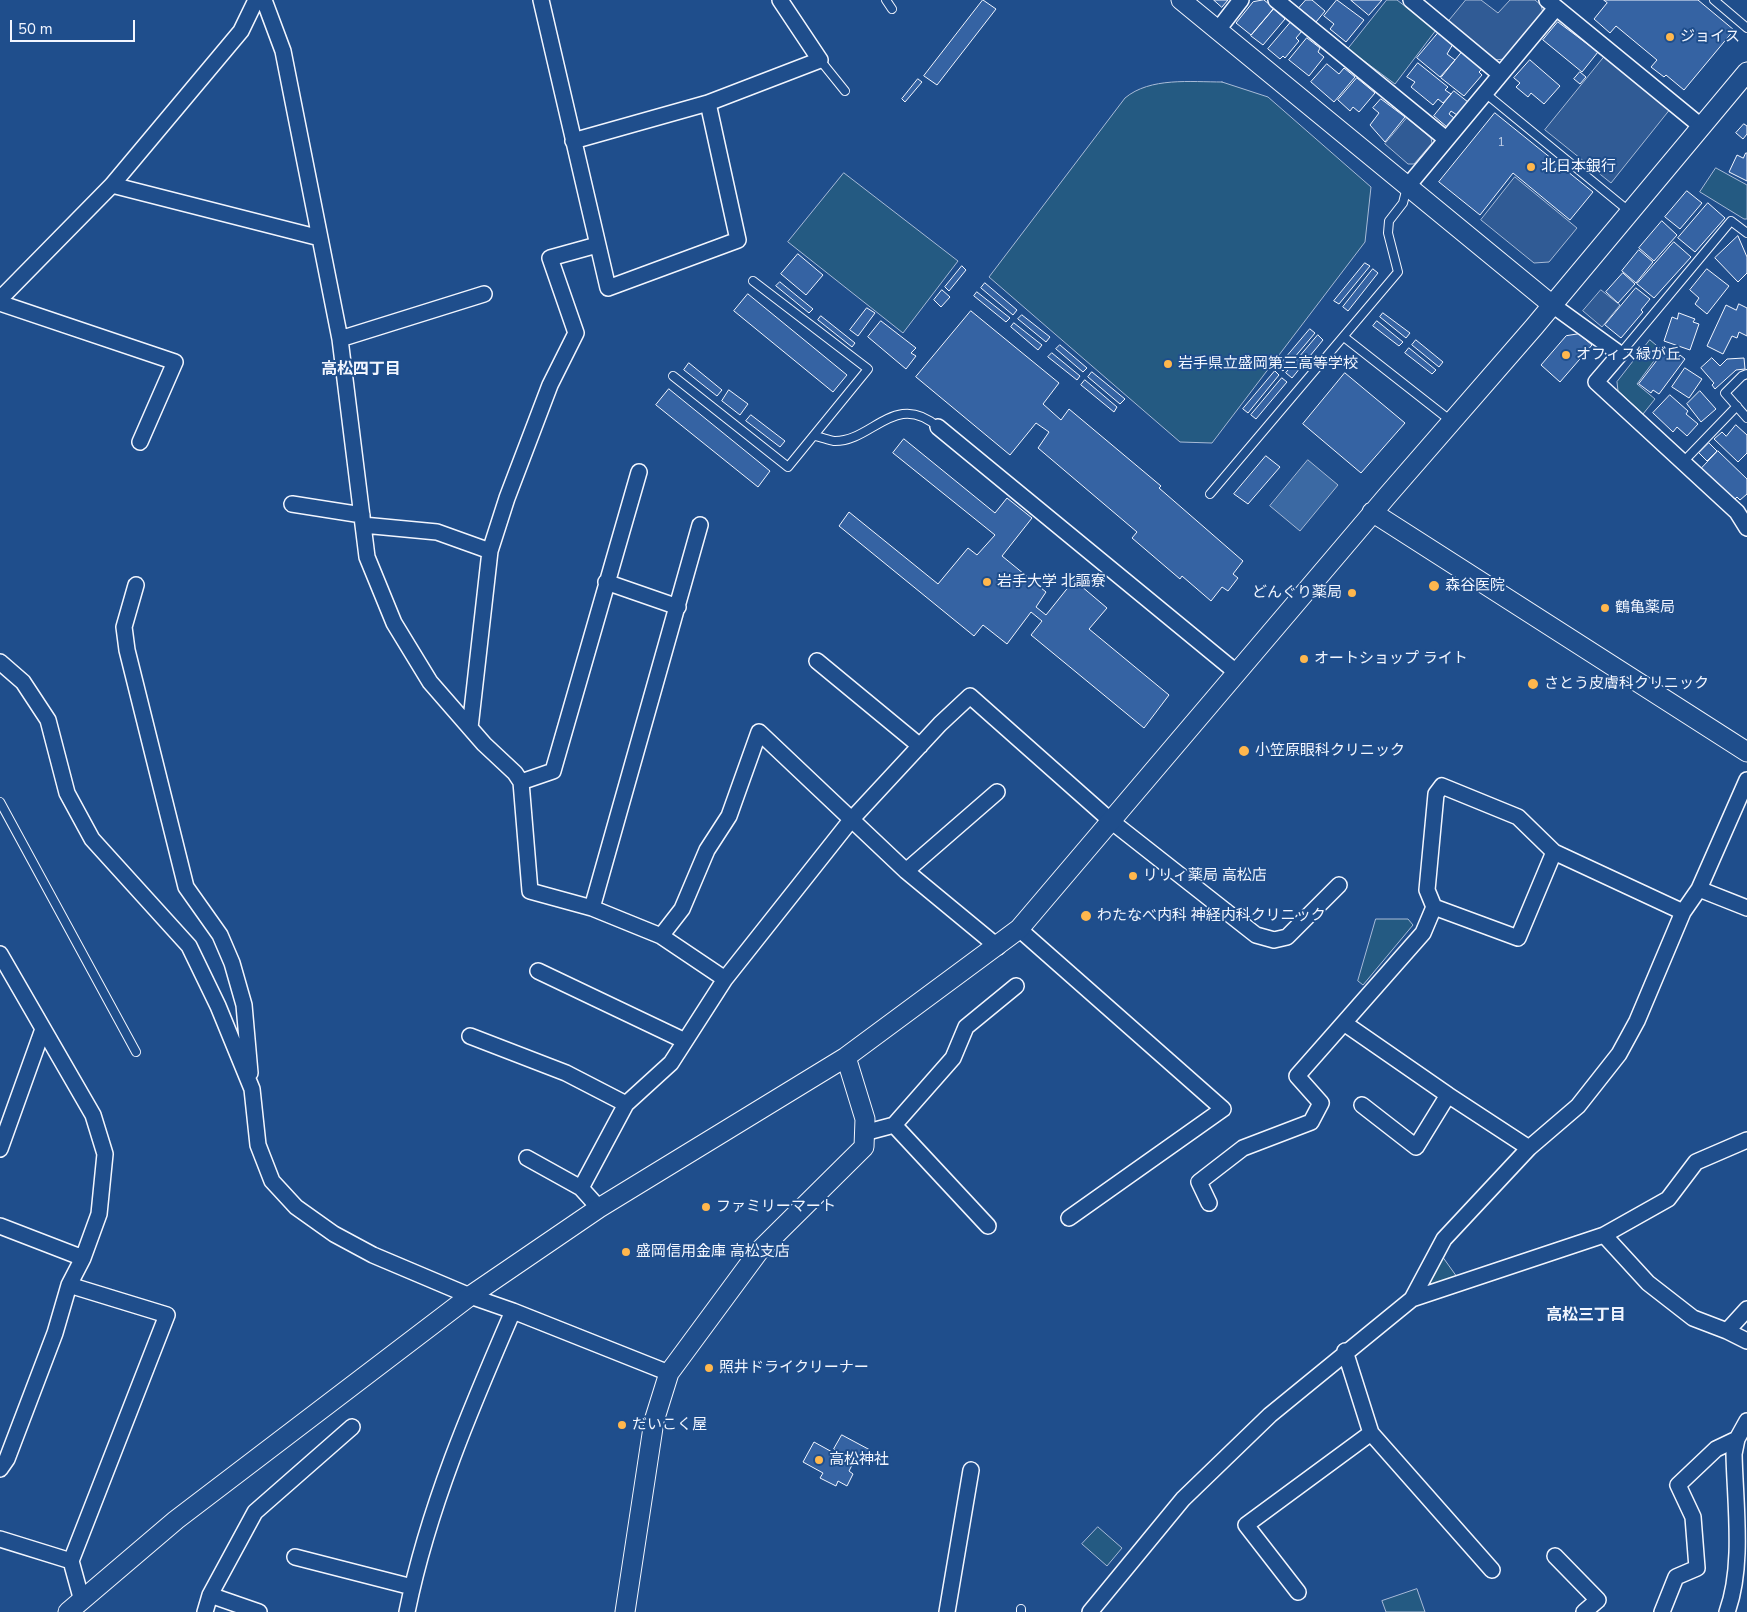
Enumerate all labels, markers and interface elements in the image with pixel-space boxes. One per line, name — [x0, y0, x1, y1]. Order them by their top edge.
scale bar — [12, 10, 138, 42]
text: 50 m — [18, 19, 53, 39]
place label: ジョイス — [1680, 28, 1740, 46]
marker: ジョイス — [1664, 31, 1676, 43]
house number: 1 — [1497, 136, 1505, 150]
place label: 北日本銀行 — [1541, 158, 1616, 176]
marker: 北日本銀行 — [1525, 161, 1537, 173]
place label: オフィス緑が丘 — [1576, 346, 1681, 364]
marker: オフィス緑が丘 — [1560, 349, 1572, 361]
place label: 岩手県立盛岡第三高等学校 — [1178, 355, 1358, 373]
marker: 岩手県立盛岡第三高等学校 — [1162, 358, 1174, 370]
district label: 高松四丁目 — [321, 360, 401, 380]
place label: 岩手大学 北謳寮 — [997, 573, 1106, 591]
marker: 岩手大学 北謳寮 — [981, 576, 993, 588]
place label: 森谷医院 — [1445, 577, 1505, 595]
marker: 森谷医院 — [1427, 579, 1441, 593]
place label: どんぐり薬局 — [1252, 584, 1342, 602]
marker: どんぐり薬局 — [1346, 587, 1358, 599]
place label: 鶴亀薬局 — [1615, 599, 1675, 617]
marker: 鶴亀薬局 — [1599, 602, 1611, 614]
place label: オートショップ ライト — [1314, 650, 1468, 668]
marker: オートショップ ライト — [1298, 653, 1310, 665]
place label: さとう皮膚科クリニック — [1544, 675, 1709, 693]
marker: さとう皮膚科クリニック — [1526, 677, 1540, 691]
place label: 小笠原眼科クリニック — [1255, 742, 1405, 760]
marker: 小笠原眼科クリニック — [1237, 744, 1251, 758]
place label: リリィ薬局 高松店 — [1143, 867, 1267, 885]
marker: リリィ薬局 高松店 — [1127, 870, 1139, 882]
place label: わたなべ内科 神経内科クリニック — [1097, 907, 1326, 925]
marker: わたなべ内科 神経内科クリニック — [1079, 909, 1093, 923]
place label: ファミリーマート — [716, 1198, 836, 1216]
marker: ファミリーマート — [700, 1201, 712, 1213]
place label: 盛岡信用金庫 高松支店 — [636, 1243, 790, 1261]
marker: 盛岡信用金庫 高松支店 — [620, 1246, 632, 1258]
district label: 高松三丁目 — [1546, 1306, 1626, 1326]
place label: 照井ドライクリーナー — [719, 1359, 869, 1377]
marker: 照井ドライクリーナー — [703, 1362, 715, 1374]
place label: だいこく屋 — [632, 1416, 707, 1434]
marker: だいこく屋 — [616, 1419, 628, 1431]
place label: 高松神社 — [829, 1451, 889, 1469]
marker: 高松神社 — [813, 1454, 825, 1466]

